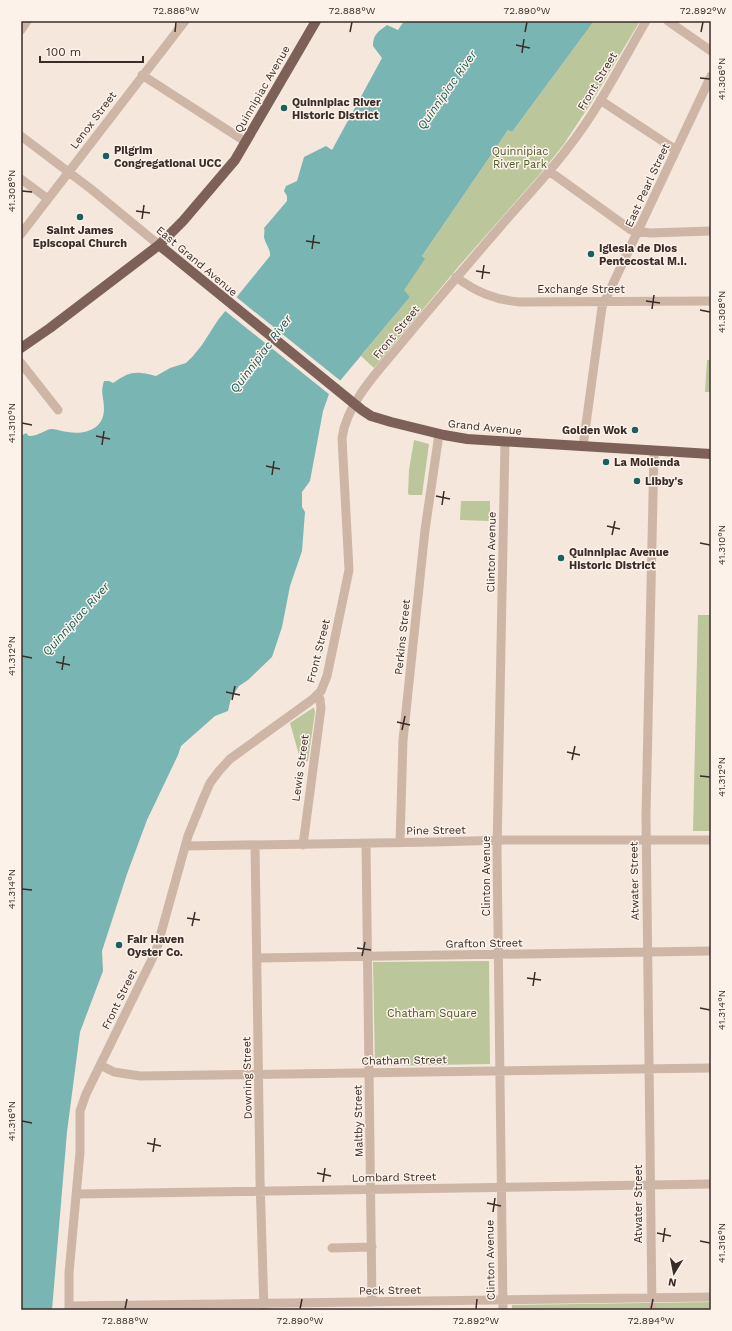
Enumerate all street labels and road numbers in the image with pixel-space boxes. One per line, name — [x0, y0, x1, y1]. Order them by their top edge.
street label: Quinnipiac Avenue — [232, 43, 293, 135]
street label: Front Street — [575, 50, 620, 113]
street label: Lenox Street — [68, 89, 119, 152]
street label: East Pearl Street — [622, 141, 673, 229]
street label: East Grand Avenue — [153, 224, 240, 299]
street label: Exchange Street — [537, 283, 625, 296]
street label: Front Street — [370, 303, 423, 362]
street label: Grand Avenue — [447, 417, 523, 438]
street label: Clinton Avenue — [484, 511, 499, 593]
street label: Perkins Street — [392, 598, 413, 676]
street label: Front Street — [304, 617, 333, 684]
street label: Lewis Street — [289, 733, 312, 802]
street label: Pine Street — [406, 823, 466, 838]
street label: Clinton Avenue — [480, 836, 493, 916]
street label: Atwater Street — [627, 841, 642, 920]
street label: Grafton Street — [445, 936, 523, 951]
street label: Front Street — [99, 967, 140, 1031]
street label: Downing Street — [240, 1036, 255, 1120]
street label: Chatham Street — [361, 1053, 447, 1068]
street label: Maltby Street — [351, 1084, 366, 1157]
street label: Atwater Street — [632, 1164, 645, 1243]
street label: Lombard Street — [352, 1170, 437, 1185]
street label: Clinton Avenue — [483, 1219, 498, 1301]
street label: Peck Street — [359, 1283, 421, 1298]

